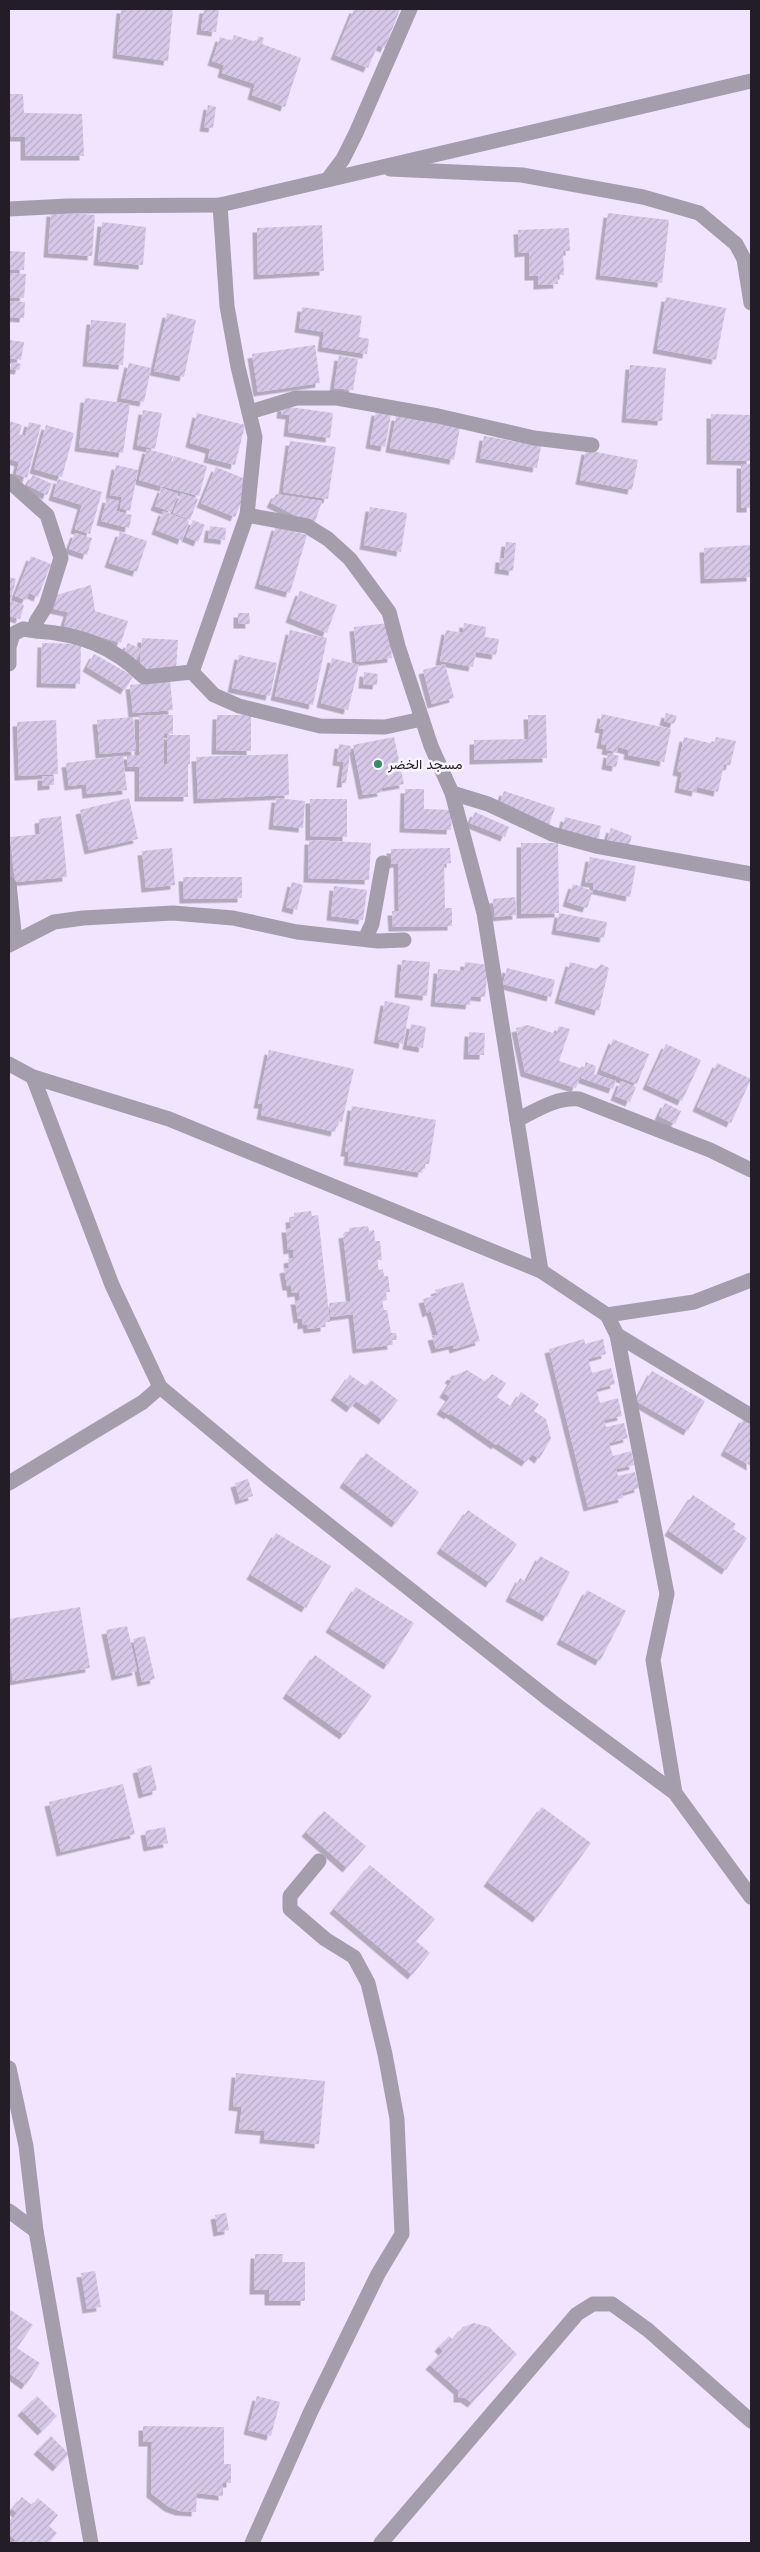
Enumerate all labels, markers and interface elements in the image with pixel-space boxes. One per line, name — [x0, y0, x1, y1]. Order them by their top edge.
place label: مسجد الخضر — [387, 756, 462, 773]
marker: مسجد الخضر — [372, 758, 384, 770]

